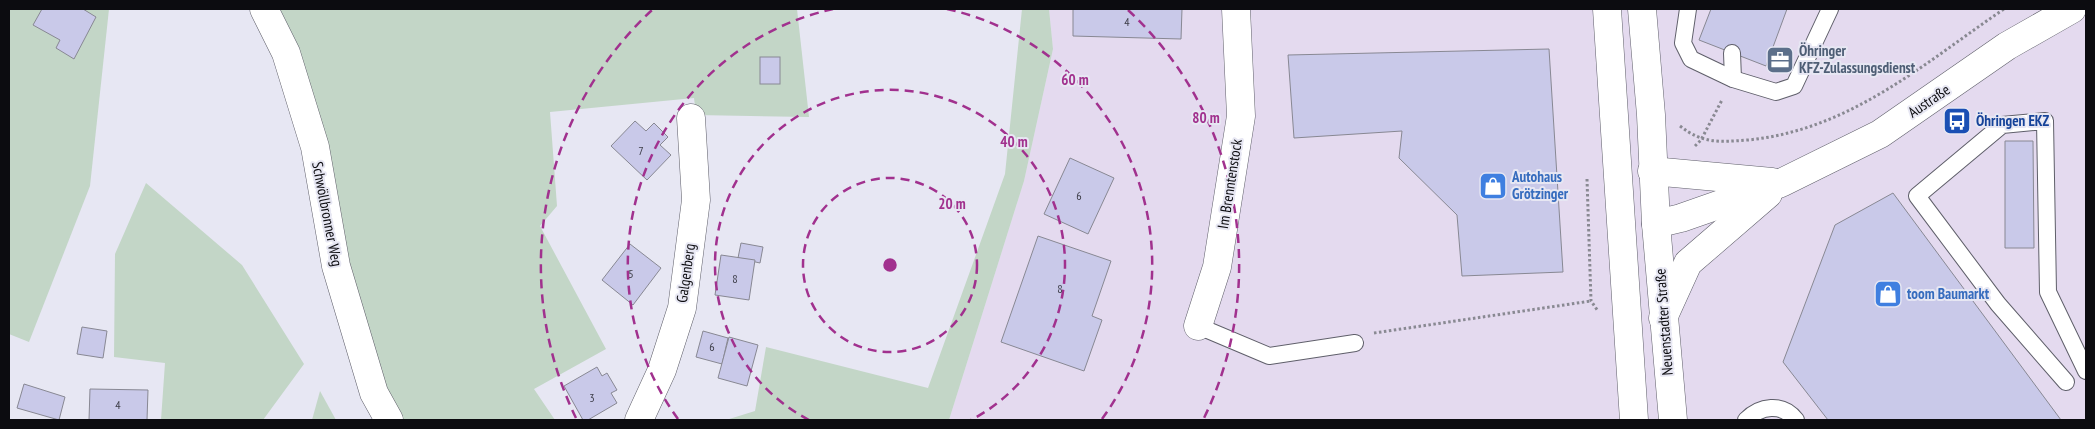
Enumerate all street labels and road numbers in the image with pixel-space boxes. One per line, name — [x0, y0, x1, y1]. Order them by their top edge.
street label: Austraße — [1904, 80, 1953, 121]
street label: Im Brenntenstock — [1213, 138, 1246, 230]
street label: Schwöllbronner Weg — [308, 160, 347, 268]
street label: Galgenberg — [672, 242, 699, 304]
street label: Neuenstadter Straße — [1650, 268, 1677, 376]

